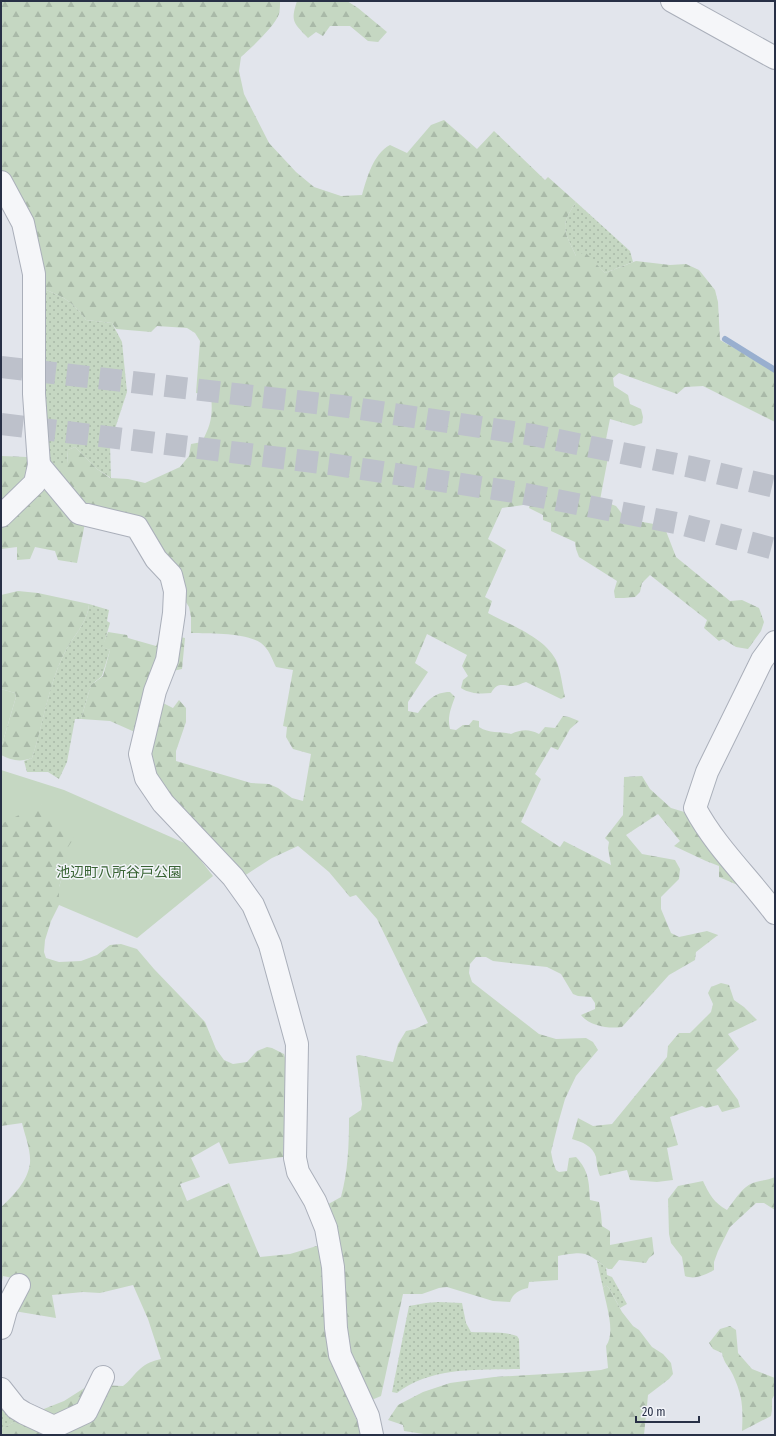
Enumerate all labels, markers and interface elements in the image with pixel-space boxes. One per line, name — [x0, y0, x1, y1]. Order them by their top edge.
park label: 池辺町八所谷戸公園 — [56, 864, 182, 881]
scale bar — [636, 1398, 699, 1424]
text: 20 m — [642, 1405, 666, 1419]

